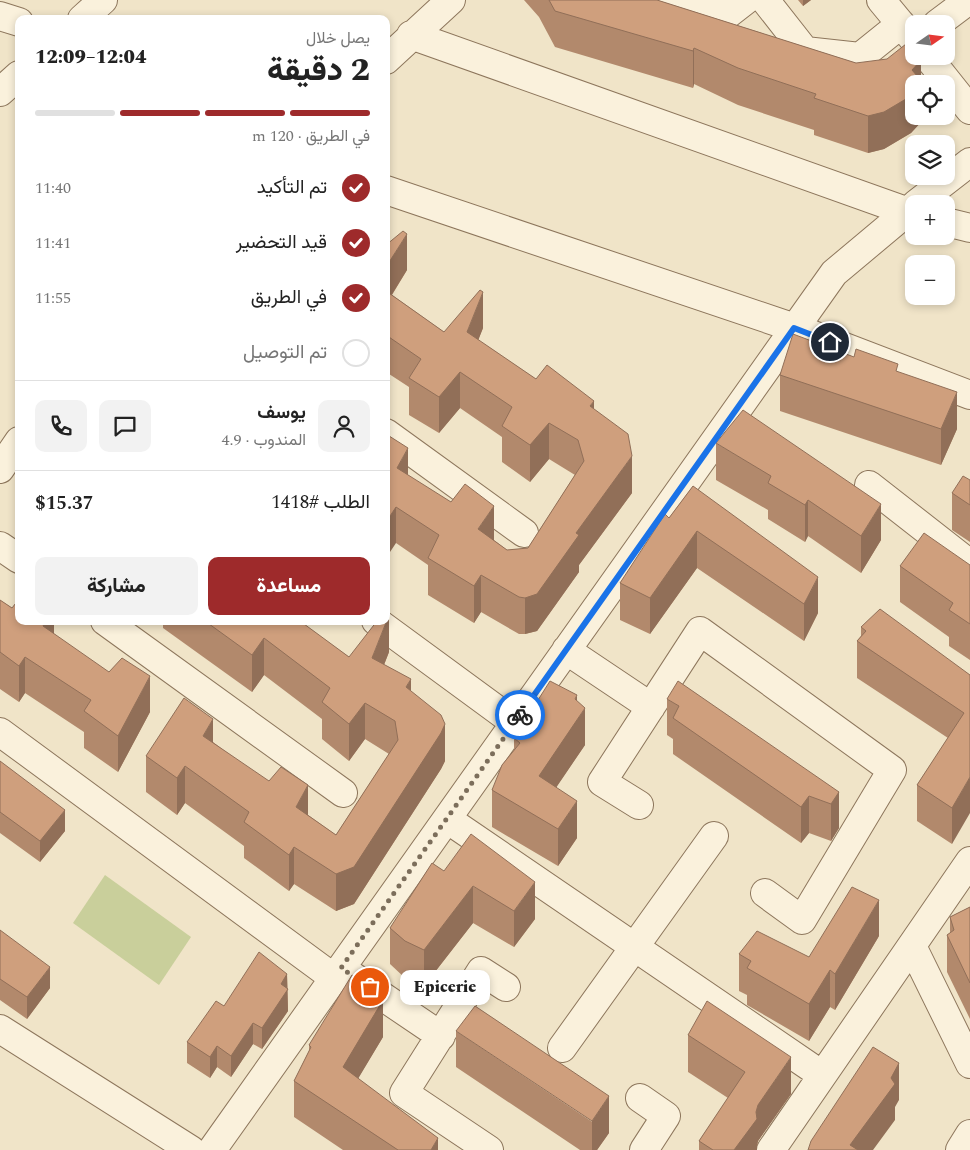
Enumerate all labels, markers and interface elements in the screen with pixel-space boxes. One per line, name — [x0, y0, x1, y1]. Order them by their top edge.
north arrow — [905, 15, 955, 65]
map controls — [905, 15, 955, 305]
text: يصل خلال — [306, 26, 370, 50]
text: 12:04–12:09 — [35, 43, 146, 72]
text: 2 دقيقة — [267, 46, 370, 95]
button: locate — [905, 75, 955, 125]
text: في الطريق · 120 m — [252, 124, 370, 148]
button: layers — [905, 135, 955, 185]
text: تم التأكيد — [257, 173, 327, 202]
icon: check — [342, 174, 370, 202]
text: 11:40 — [35, 176, 71, 200]
button: + — [905, 195, 955, 245]
text: قيد التحضير — [236, 228, 327, 257]
icon: check — [342, 229, 370, 257]
text: 11:41 — [35, 231, 71, 255]
button: − — [905, 255, 955, 305]
text: في الطريق — [251, 283, 327, 312]
icon: check — [342, 284, 370, 312]
text: 11:55 — [35, 286, 71, 310]
pin — [809, 321, 851, 363]
icon: home — [816, 328, 844, 356]
text: تم التوصيل — [243, 338, 327, 367]
text: يوسف — [257, 398, 306, 427]
button: phone — [35, 400, 87, 452]
button: chat — [99, 400, 151, 452]
button: person — [318, 400, 370, 452]
text: المندوب · 4.9 — [221, 428, 306, 452]
text: الطلب #1418 — [271, 488, 370, 517]
text: $15.37 — [35, 489, 93, 518]
button: مشاركة — [35, 557, 198, 615]
button: مساعدة — [208, 557, 370, 615]
courier — [495, 690, 545, 740]
icon: bike — [506, 701, 534, 729]
pin — [349, 966, 391, 1008]
callout: Epicerie — [400, 970, 490, 1004]
icon: bag — [356, 973, 384, 1001]
text: Epicerie — [414, 975, 476, 999]

